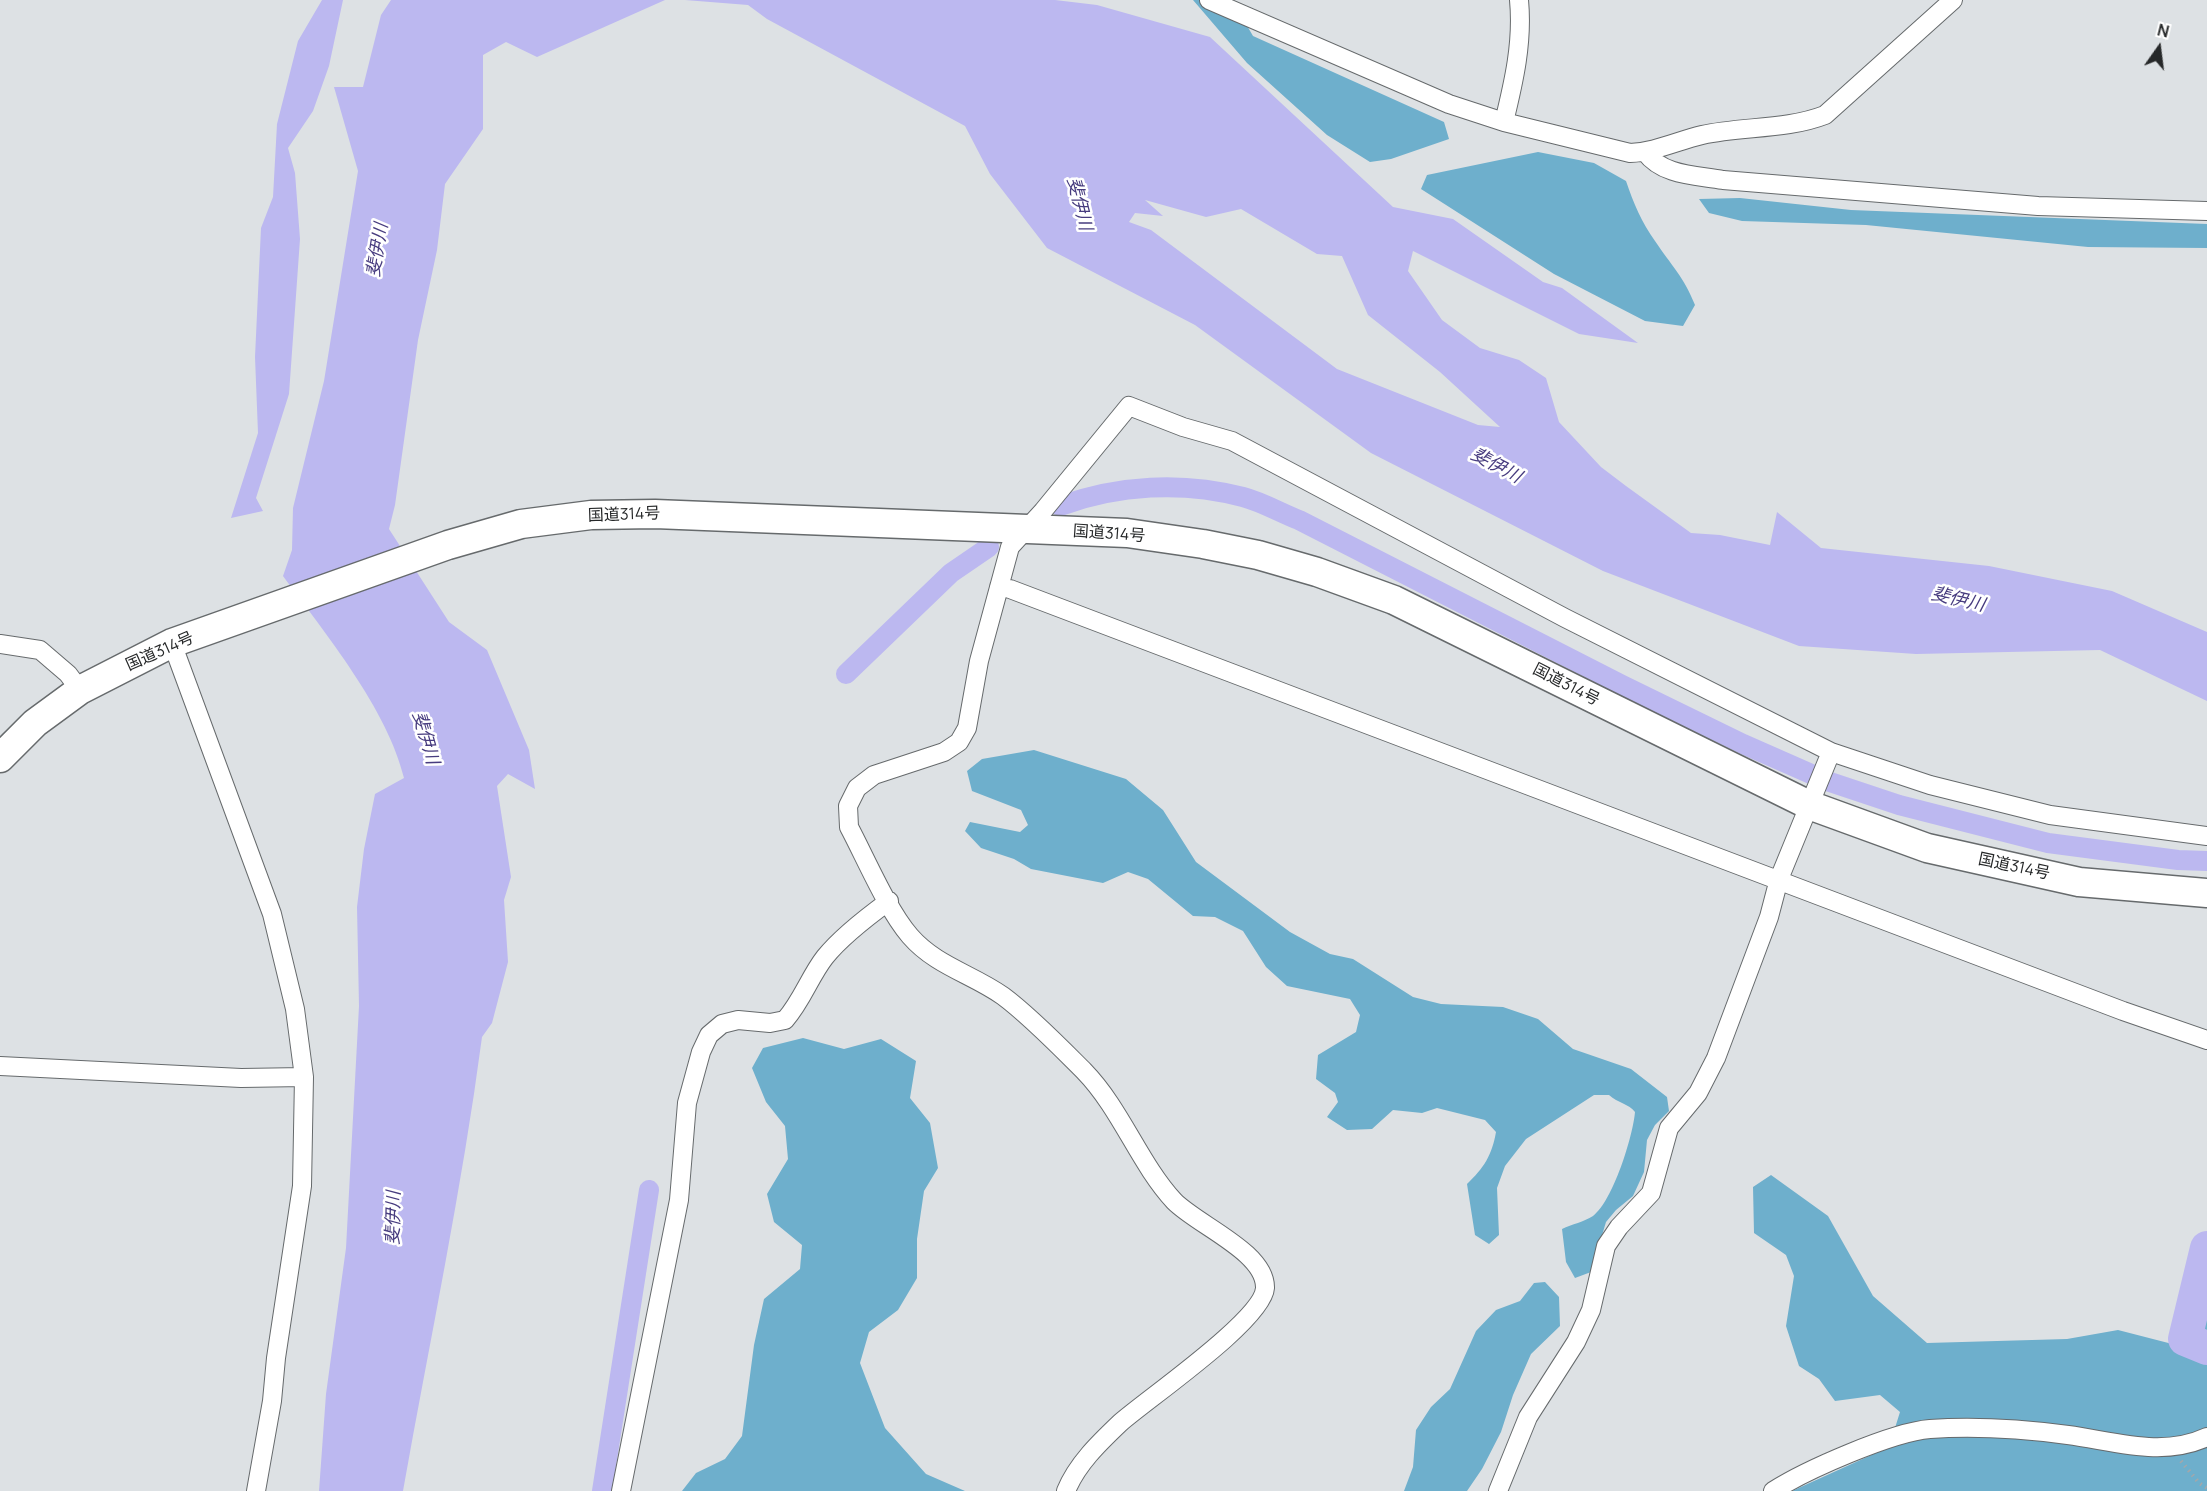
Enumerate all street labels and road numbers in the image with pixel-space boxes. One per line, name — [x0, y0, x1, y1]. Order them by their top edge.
street label: 国道314号 — [587, 504, 661, 526]
street label: 国道314号 — [1072, 522, 1146, 546]
street label: 国道314号 — [123, 628, 197, 676]
street label: 国道314号 — [1529, 660, 1603, 710]
street label: 国道314号 — [1977, 850, 2051, 884]

